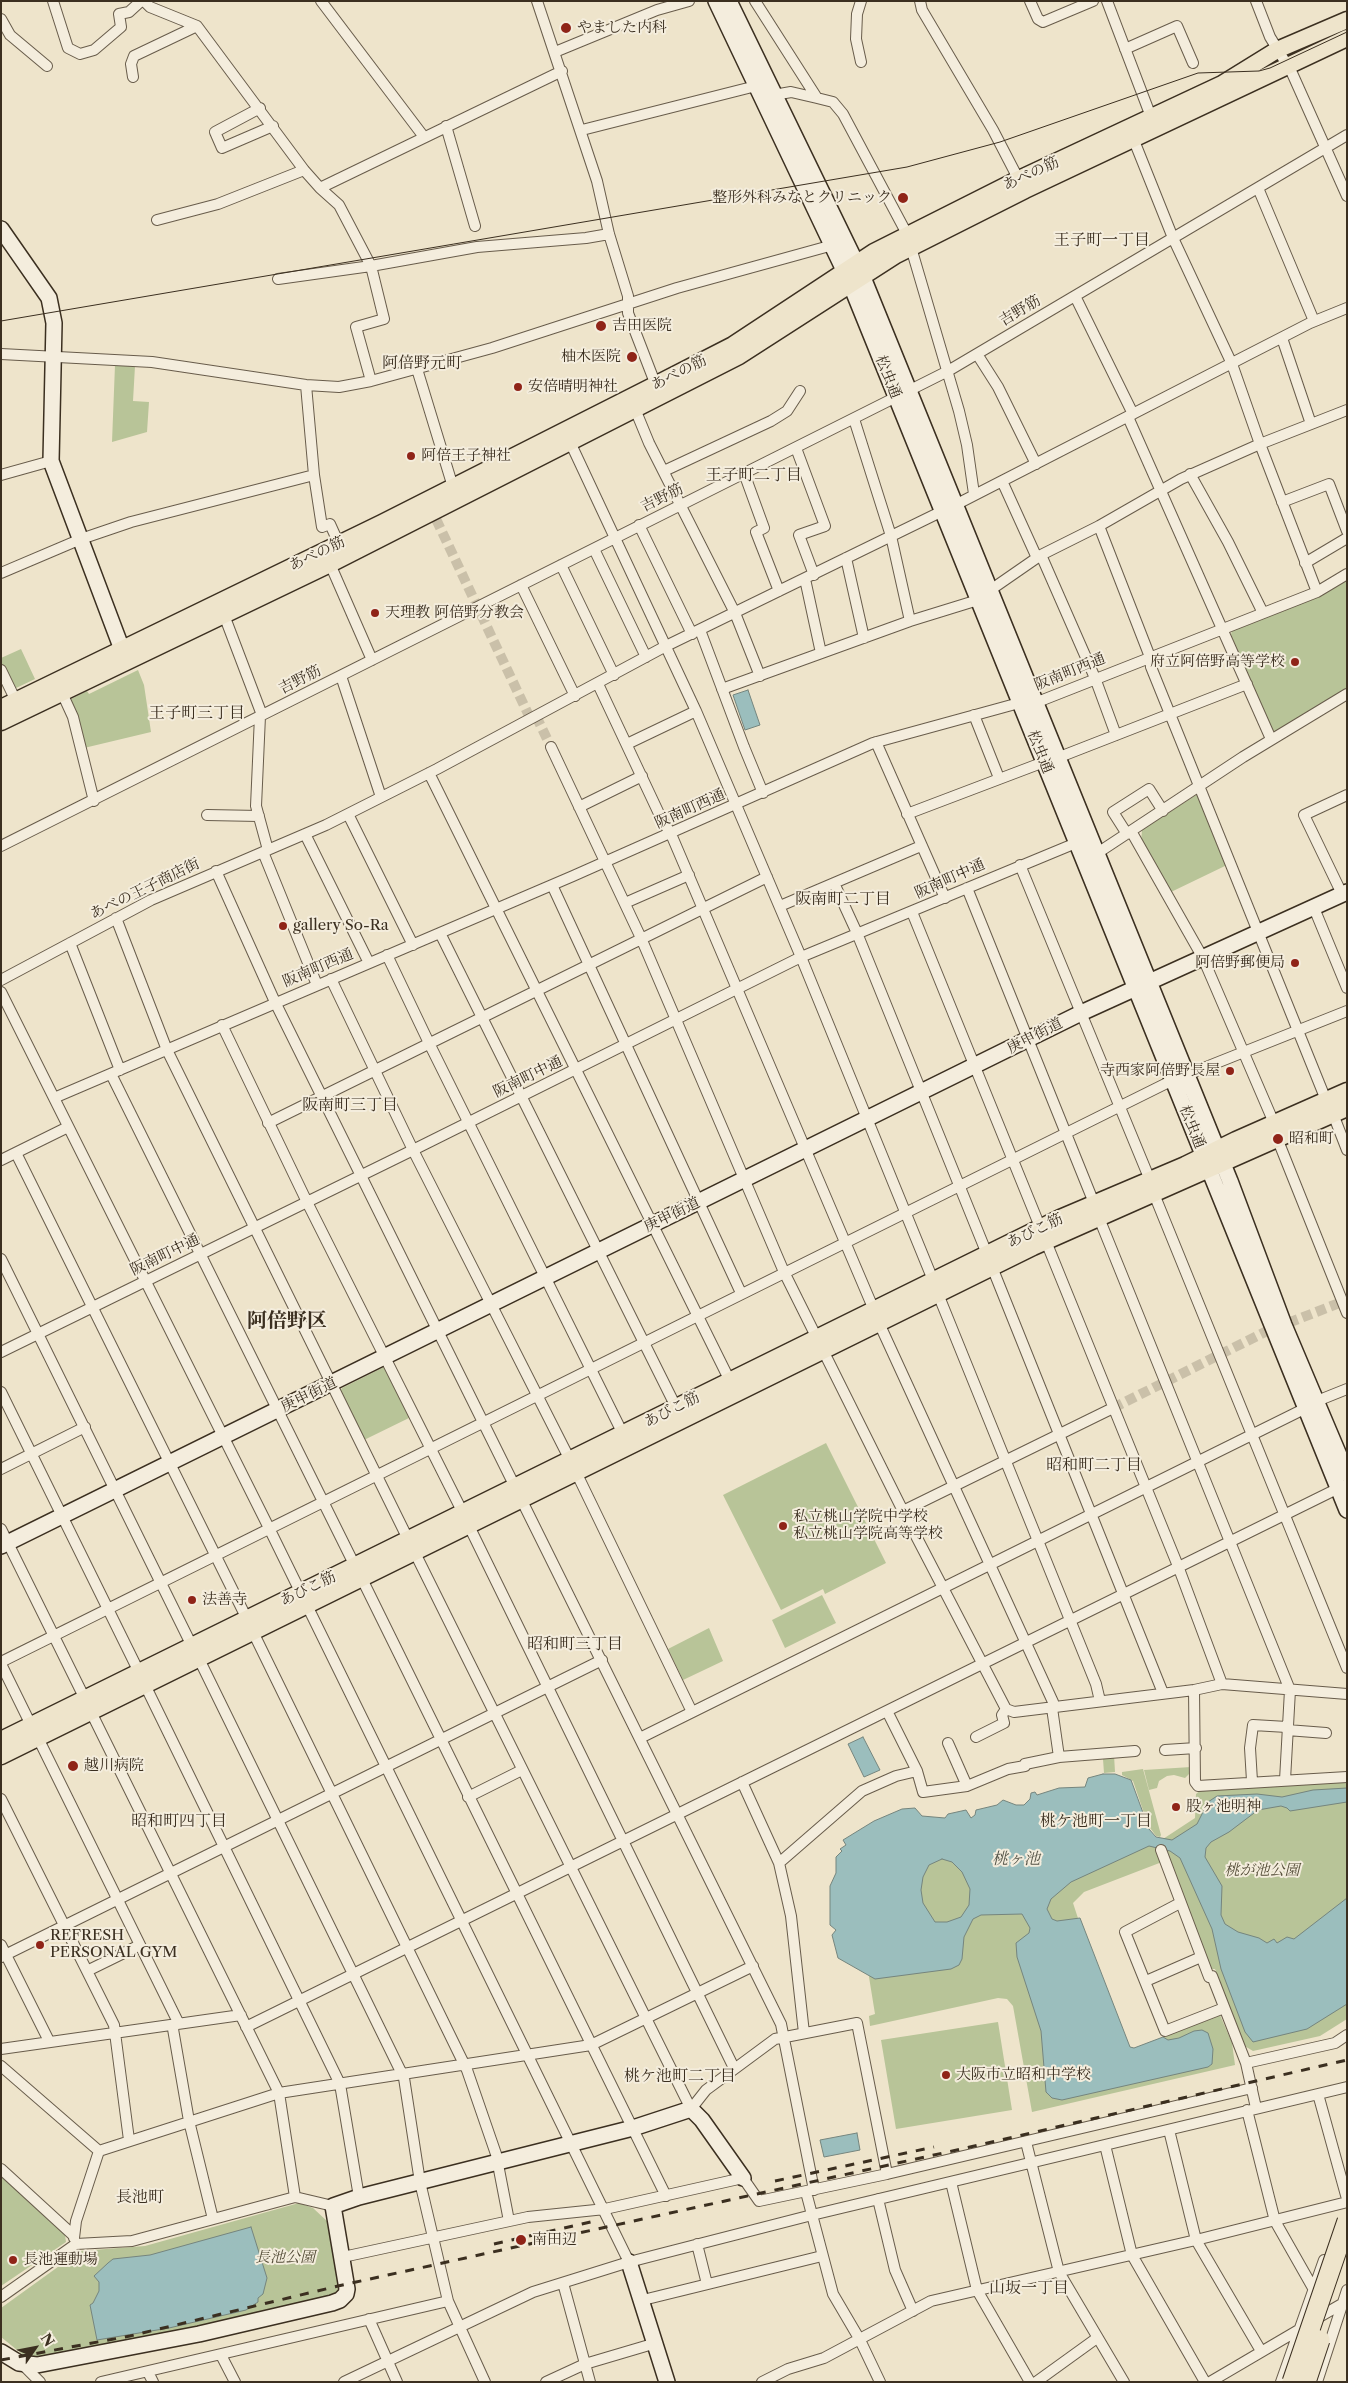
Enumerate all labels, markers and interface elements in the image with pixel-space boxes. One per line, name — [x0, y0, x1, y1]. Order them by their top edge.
place label: やました内科 — [577, 19, 667, 37]
marker: やました内科 — [559, 21, 573, 35]
street label: あべの筋 — [1000, 153, 1062, 195]
place label: 整形外科みなとクリニック — [712, 189, 892, 207]
marker: 整形外科みなとクリニック — [896, 191, 910, 205]
district label: 王子町一丁目 — [1054, 230, 1150, 250]
street label: 吉野筋 — [996, 292, 1044, 330]
place label: 吉田医院 — [612, 317, 672, 335]
marker: 吉田医院 — [594, 319, 608, 333]
place label: 柚木医院 — [561, 348, 621, 366]
marker: 柚木医院 — [625, 350, 639, 364]
street label: あべの筋 — [648, 351, 710, 395]
district label: 阿倍野元町 — [382, 353, 462, 373]
street label: 松虫通 — [871, 353, 905, 401]
place label: 安倍晴明神社 — [528, 378, 618, 396]
marker: 安倍晴明神社 — [512, 381, 524, 393]
place label: 阿倍王子神社 — [421, 447, 511, 465]
marker: 阿倍王子神社 — [405, 450, 417, 462]
district label: 王子町二丁目 — [706, 465, 802, 485]
street label: 吉野筋 — [638, 480, 686, 516]
street label: あべの筋 — [286, 533, 348, 575]
place label: 天理教 阿倍野分教会 — [385, 604, 524, 622]
marker: 天理教 阿倍野分教会 — [369, 607, 381, 619]
street label: 阪南町西通 — [1032, 650, 1108, 694]
place label: 府立阿倍野高等学校 — [1150, 653, 1285, 671]
marker: 府立阿倍野高等学校 — [1289, 656, 1301, 668]
street label: 吉野筋 — [276, 662, 324, 698]
district label: 王子町三丁目 — [149, 703, 245, 723]
street label: 松虫通 — [1023, 728, 1057, 776]
street label: 阪南町西通 — [652, 786, 728, 832]
street label: あべの王子商店街 — [87, 855, 203, 923]
street label: 阪南町中通 — [912, 856, 988, 902]
district label: 阪南町二丁目 — [795, 889, 891, 909]
place label: gallery So-Ra — [293, 917, 389, 935]
marker: gallery So-Ra — [277, 920, 289, 932]
street label: 阪南町西通 — [280, 945, 356, 991]
place label: 阿倍野郵便局 — [1195, 954, 1285, 972]
marker: 阿倍野郵便局 — [1289, 957, 1301, 969]
street label: 庚申街道 — [1004, 1014, 1066, 1058]
street label: 阪南町中通 — [490, 1052, 566, 1102]
place label: 寺西家阿倍野長屋 — [1100, 1062, 1220, 1080]
marker: 寺西家阿倍野長屋 — [1224, 1065, 1236, 1077]
district label: 阪南町三丁目 — [302, 1095, 398, 1115]
street label: 松虫通 — [1175, 1103, 1209, 1151]
place label: 昭和町 — [1289, 1130, 1334, 1148]
marker: 昭和町 — [1271, 1132, 1285, 1146]
street label: 庚申街道 — [641, 1194, 703, 1236]
street label: あびこ筋 — [1004, 1210, 1066, 1252]
street label: 阪南町中通 — [127, 1230, 203, 1280]
district label: 阿倍野区 — [247, 1309, 327, 1333]
street label: 庚申街道 — [278, 1374, 340, 1416]
street label: あびこ筋 — [641, 1388, 703, 1432]
district label: 昭和町二丁目 — [1046, 1455, 1142, 1475]
place label: 私立桃山学院中学校 私立桃山学院高等学校 — [793, 1508, 943, 1543]
marker: 私立桃山学院中学校 私立桃山学院高等学校 — [777, 1520, 789, 1532]
street label: あびこ筋 — [277, 1568, 339, 1610]
place label: 法善寺 — [202, 1591, 247, 1609]
marker: 法善寺 — [186, 1594, 198, 1606]
district label: 昭和町三丁目 — [527, 1634, 623, 1654]
place label: 越川病院 — [84, 1757, 144, 1775]
marker: 越川病院 — [66, 1759, 80, 1773]
place label: 股ヶ池明神 — [1186, 1798, 1261, 1816]
marker: 股ヶ池明神 — [1170, 1801, 1182, 1813]
district label: 昭和町四丁目 — [131, 1811, 227, 1831]
district label: 桃ケ池町一丁目 — [1040, 1811, 1152, 1831]
water label: 桃ヶ池 — [992, 1849, 1040, 1869]
park label: 桃が池公園 — [1225, 1862, 1299, 1880]
place label: REFRESH PERSONAL GYM — [50, 1927, 177, 1962]
marker: REFRESH PERSONAL GYM — [34, 1939, 46, 1951]
district label: 桃ケ池町二丁目 — [624, 2066, 736, 2086]
place label: 大阪市立昭和中学校 — [956, 2066, 1091, 2084]
marker: 大阪市立昭和中学校 — [940, 2069, 952, 2081]
district label: 長池町 — [116, 2187, 164, 2207]
place label: 南田辺 — [532, 2231, 577, 2249]
marker: 南田辺 — [514, 2233, 528, 2247]
park label: 長池公園 — [255, 2249, 315, 2267]
place label: 長池運動場 — [23, 2251, 98, 2269]
marker: 長池運動場 — [7, 2254, 19, 2266]
district label: 山坂一丁目 — [989, 2278, 1069, 2298]
north arrow — [10, 2323, 60, 2373]
text: N — [37, 2330, 58, 2350]

